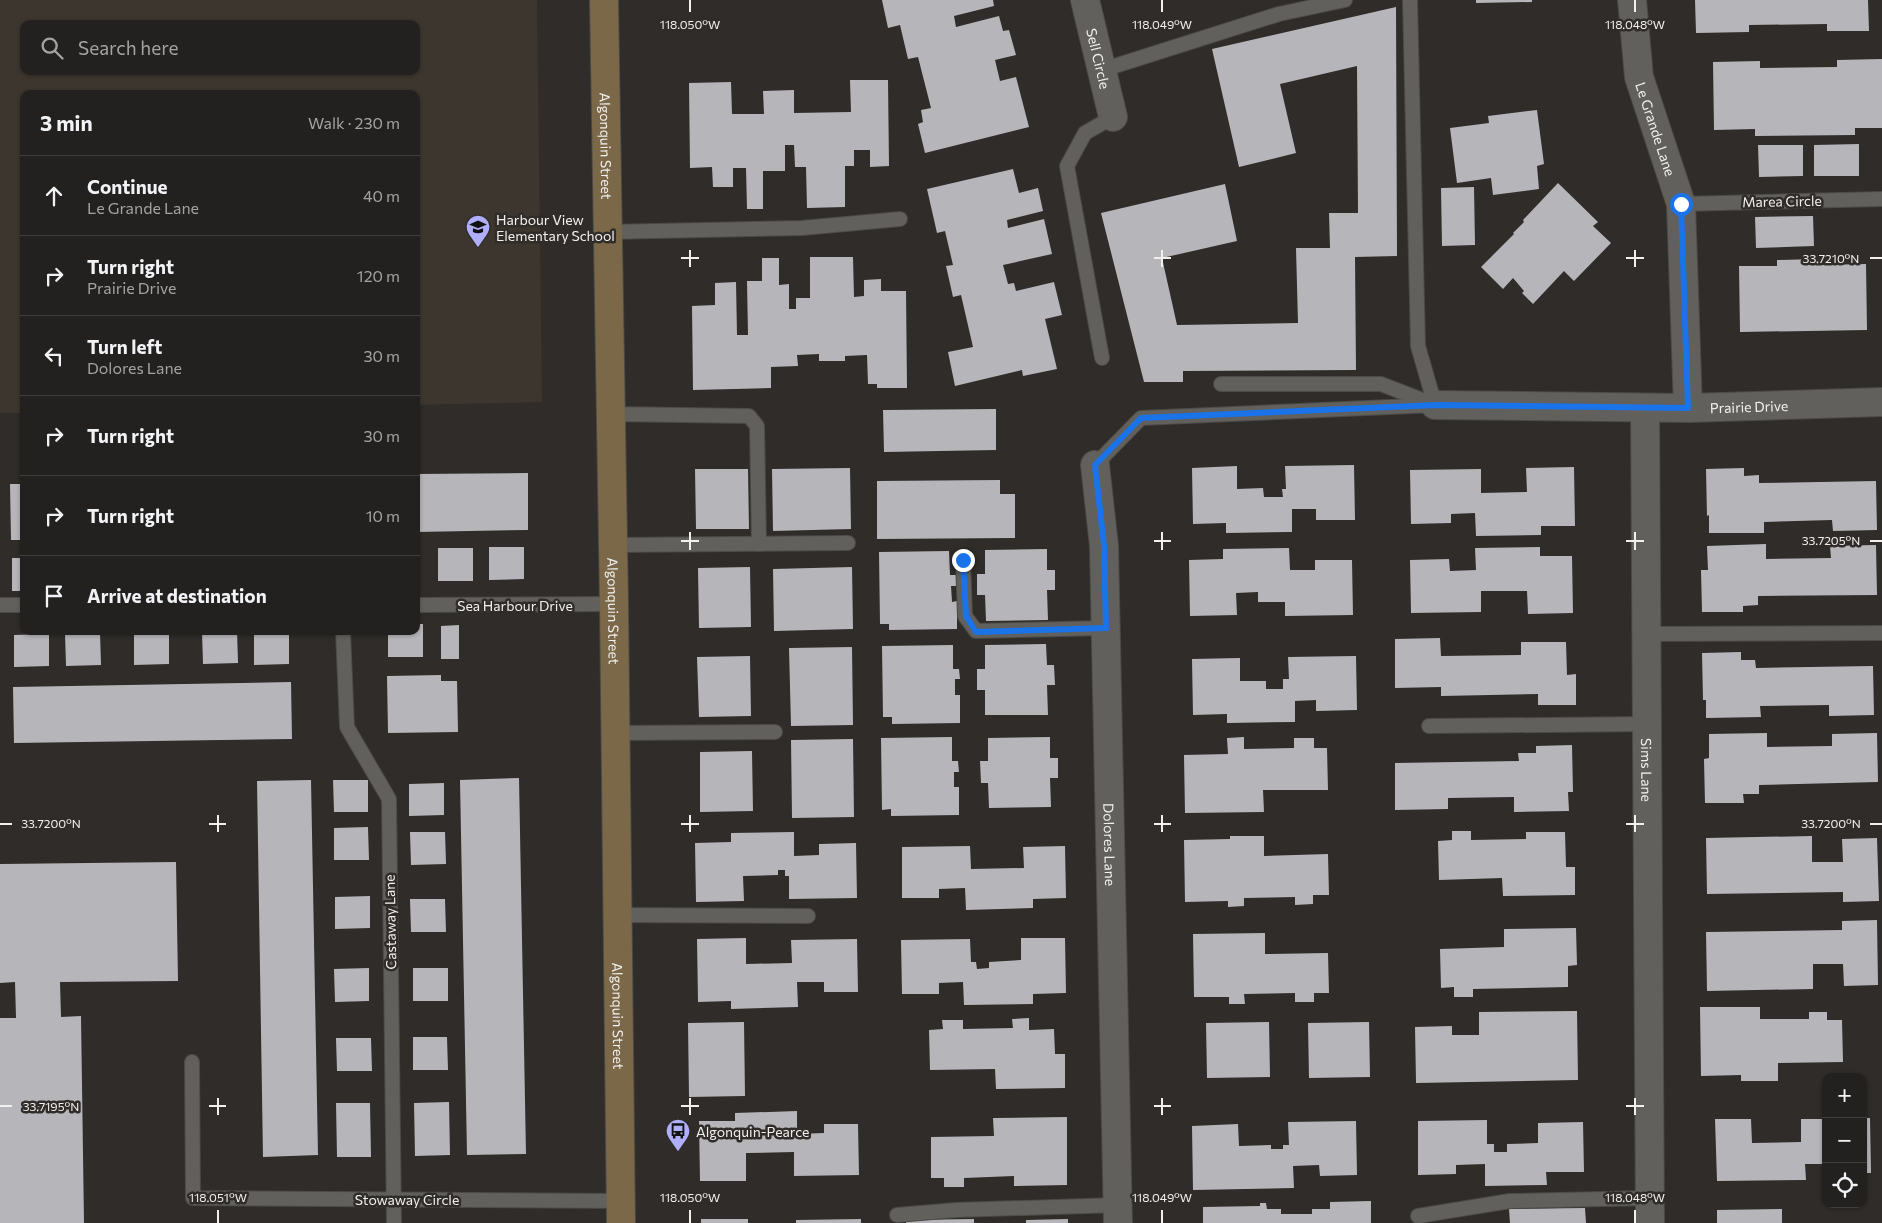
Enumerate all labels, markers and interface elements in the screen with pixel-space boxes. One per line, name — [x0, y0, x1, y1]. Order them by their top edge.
text: 118.050°W — [660, 17, 720, 31]
text: 118.049°W — [1132, 17, 1192, 31]
text: 118.048°W — [1605, 17, 1665, 31]
search box — [20, 20, 420, 75]
street label: Sell Circle — [1083, 26, 1114, 90]
icon: search — [38, 34, 66, 62]
text: Search here — [78, 36, 178, 59]
street label: Le Grande Lane — [1633, 80, 1680, 178]
street label: Algonquin Street — [597, 92, 616, 200]
text: 3 min — [40, 110, 93, 135]
text: Walk · 230 m — [308, 113, 400, 132]
text: Continue — [87, 175, 167, 198]
icon: ahead — [40, 182, 68, 210]
text: 40 m — [363, 186, 400, 205]
street label: Marea Circle — [1742, 192, 1822, 210]
route start — [1670, 193, 1693, 216]
text: Le Grande Lane — [87, 198, 199, 217]
place label: Harbour View Elementary School — [496, 211, 615, 244]
school or university icon: Harbour View Elementary School — [465, 214, 491, 248]
text: 33.7210°N — [1803, 251, 1859, 265]
text: Turn right — [87, 255, 174, 278]
icon: right — [40, 262, 68, 290]
text: 120 m — [357, 266, 400, 285]
text: Prairie Drive — [87, 278, 176, 297]
text: Turn left — [87, 335, 162, 358]
icon: left — [40, 342, 68, 370]
text: 30 m — [363, 346, 400, 365]
text: Dolores Lane — [87, 358, 182, 377]
street label: Prairie Drive — [1710, 396, 1788, 416]
icon: right — [40, 422, 68, 450]
text: Turn right — [87, 424, 174, 447]
text: 30 m — [363, 426, 400, 445]
icon: right — [40, 502, 68, 530]
text: Turn right — [87, 504, 174, 527]
text: 10 m — [366, 506, 400, 525]
text: 33.7205°N — [1802, 533, 1860, 547]
route end — [952, 549, 975, 572]
street label: Algonquin Street — [605, 557, 623, 665]
icon: arrive — [40, 582, 68, 610]
text: Arrive at destination — [87, 584, 267, 607]
street label: Sea Harbour Drive — [457, 597, 573, 614]
street label: Sims Lane — [1639, 738, 1656, 802]
street label: Dolores Lane — [1101, 803, 1120, 886]
text: 33.7200°N — [21, 816, 81, 830]
text: 33.7200°N — [1801, 816, 1861, 830]
street label: Castaway Lane — [381, 874, 399, 970]
street label: Algonquin Street — [610, 962, 628, 1070]
map controls — [1822, 1073, 1867, 1208]
button: + — [1822, 1073, 1867, 1118]
text: 33.7195°N — [23, 1099, 79, 1113]
bus stop icon: Algonquin-Pearce — [665, 1118, 691, 1152]
button: − — [1822, 1118, 1867, 1163]
place label: Algonquin-Pearce — [696, 1123, 810, 1140]
button: locate — [1822, 1163, 1867, 1208]
text: 118.051°W — [189, 1190, 247, 1204]
text: 118.050°W — [660, 1190, 720, 1204]
text: 118.049°W — [1132, 1190, 1192, 1204]
text: 118.048°W — [1605, 1190, 1665, 1204]
street label: Stowaway Circle — [355, 1191, 459, 1208]

